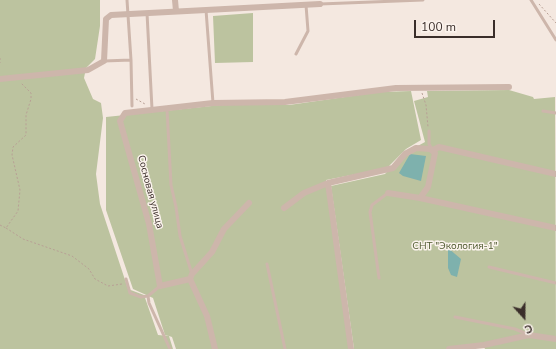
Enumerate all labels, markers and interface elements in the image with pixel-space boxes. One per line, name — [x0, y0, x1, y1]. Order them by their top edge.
scale bar — [416, 12, 497, 38]
text: 100 m — [421, 19, 456, 35]
street label: Сосновая улица — [134, 154, 166, 230]
park label: СНТ "Экология-1" — [412, 241, 498, 253]
north arrow — [504, 297, 544, 337]
text: С — [522, 320, 535, 337]

